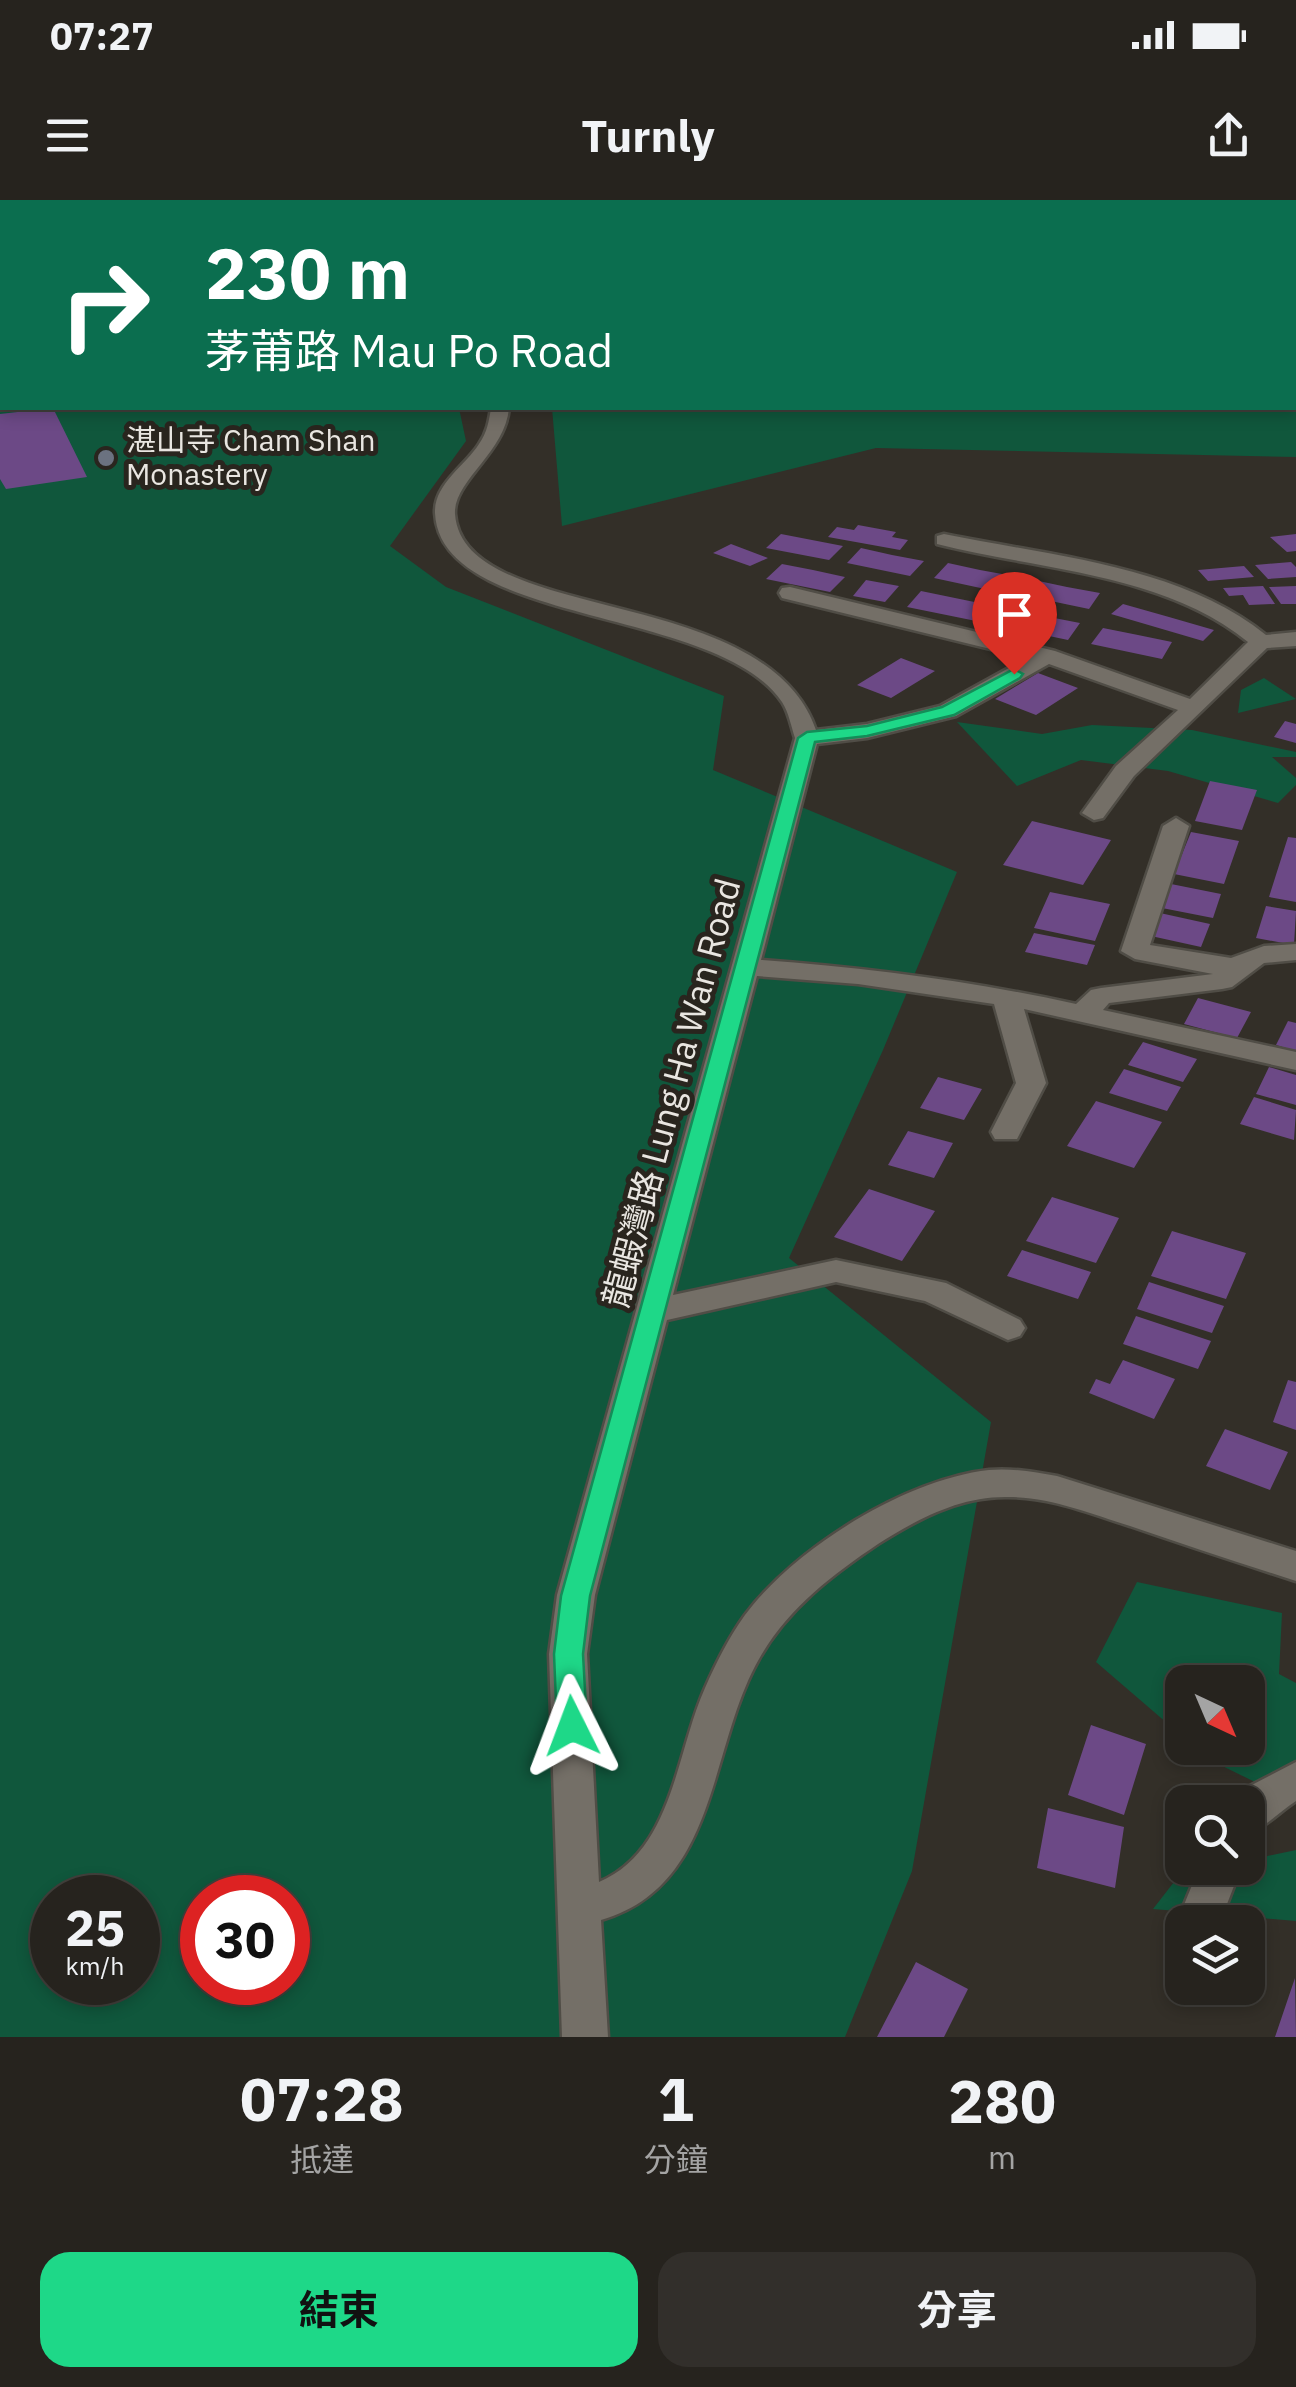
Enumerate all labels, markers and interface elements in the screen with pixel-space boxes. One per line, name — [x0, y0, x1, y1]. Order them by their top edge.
text: 07:27 — [50, 11, 154, 60]
text: Turnly — [581, 106, 715, 164]
icon: menu — [40, 108, 95, 163]
icon: share — [1201, 108, 1256, 163]
text: 230 m — [205, 227, 410, 318]
icon: right — [40, 240, 170, 370]
text: 茅莆路 Mau Po Road — [205, 321, 613, 379]
place label: 湛山寺 Cham Shan Monastery — [126, 420, 376, 493]
marker: 湛山寺 Cham Shan Monastery — [95, 447, 117, 469]
pin — [972, 572, 1057, 675]
icon: arrive — [987, 587, 1042, 642]
street label: 龍蝦灣路 Lung Ha Wan Road — [592, 873, 750, 1312]
north arrow — [1165, 1665, 1265, 1765]
map controls — [1165, 1665, 1265, 2005]
position arrow — [520, 1674, 624, 1778]
button: search — [1165, 1785, 1265, 1885]
speed limit sign: 30 — [180, 1875, 310, 2005]
text: 25 — [65, 1895, 125, 1960]
button: layers — [1165, 1905, 1265, 2005]
text: km/h — [66, 1949, 124, 1982]
text: 07:28 — [240, 2059, 404, 2138]
text: 1 — [658, 2059, 694, 2138]
text: 280 — [948, 2061, 1056, 2140]
text: m — [988, 2136, 1016, 2178]
text: 抵達 — [290, 2138, 354, 2180]
text: 分鐘 — [644, 2138, 708, 2180]
button: 結束 — [40, 2252, 638, 2367]
button: 分享 — [658, 2252, 1256, 2367]

